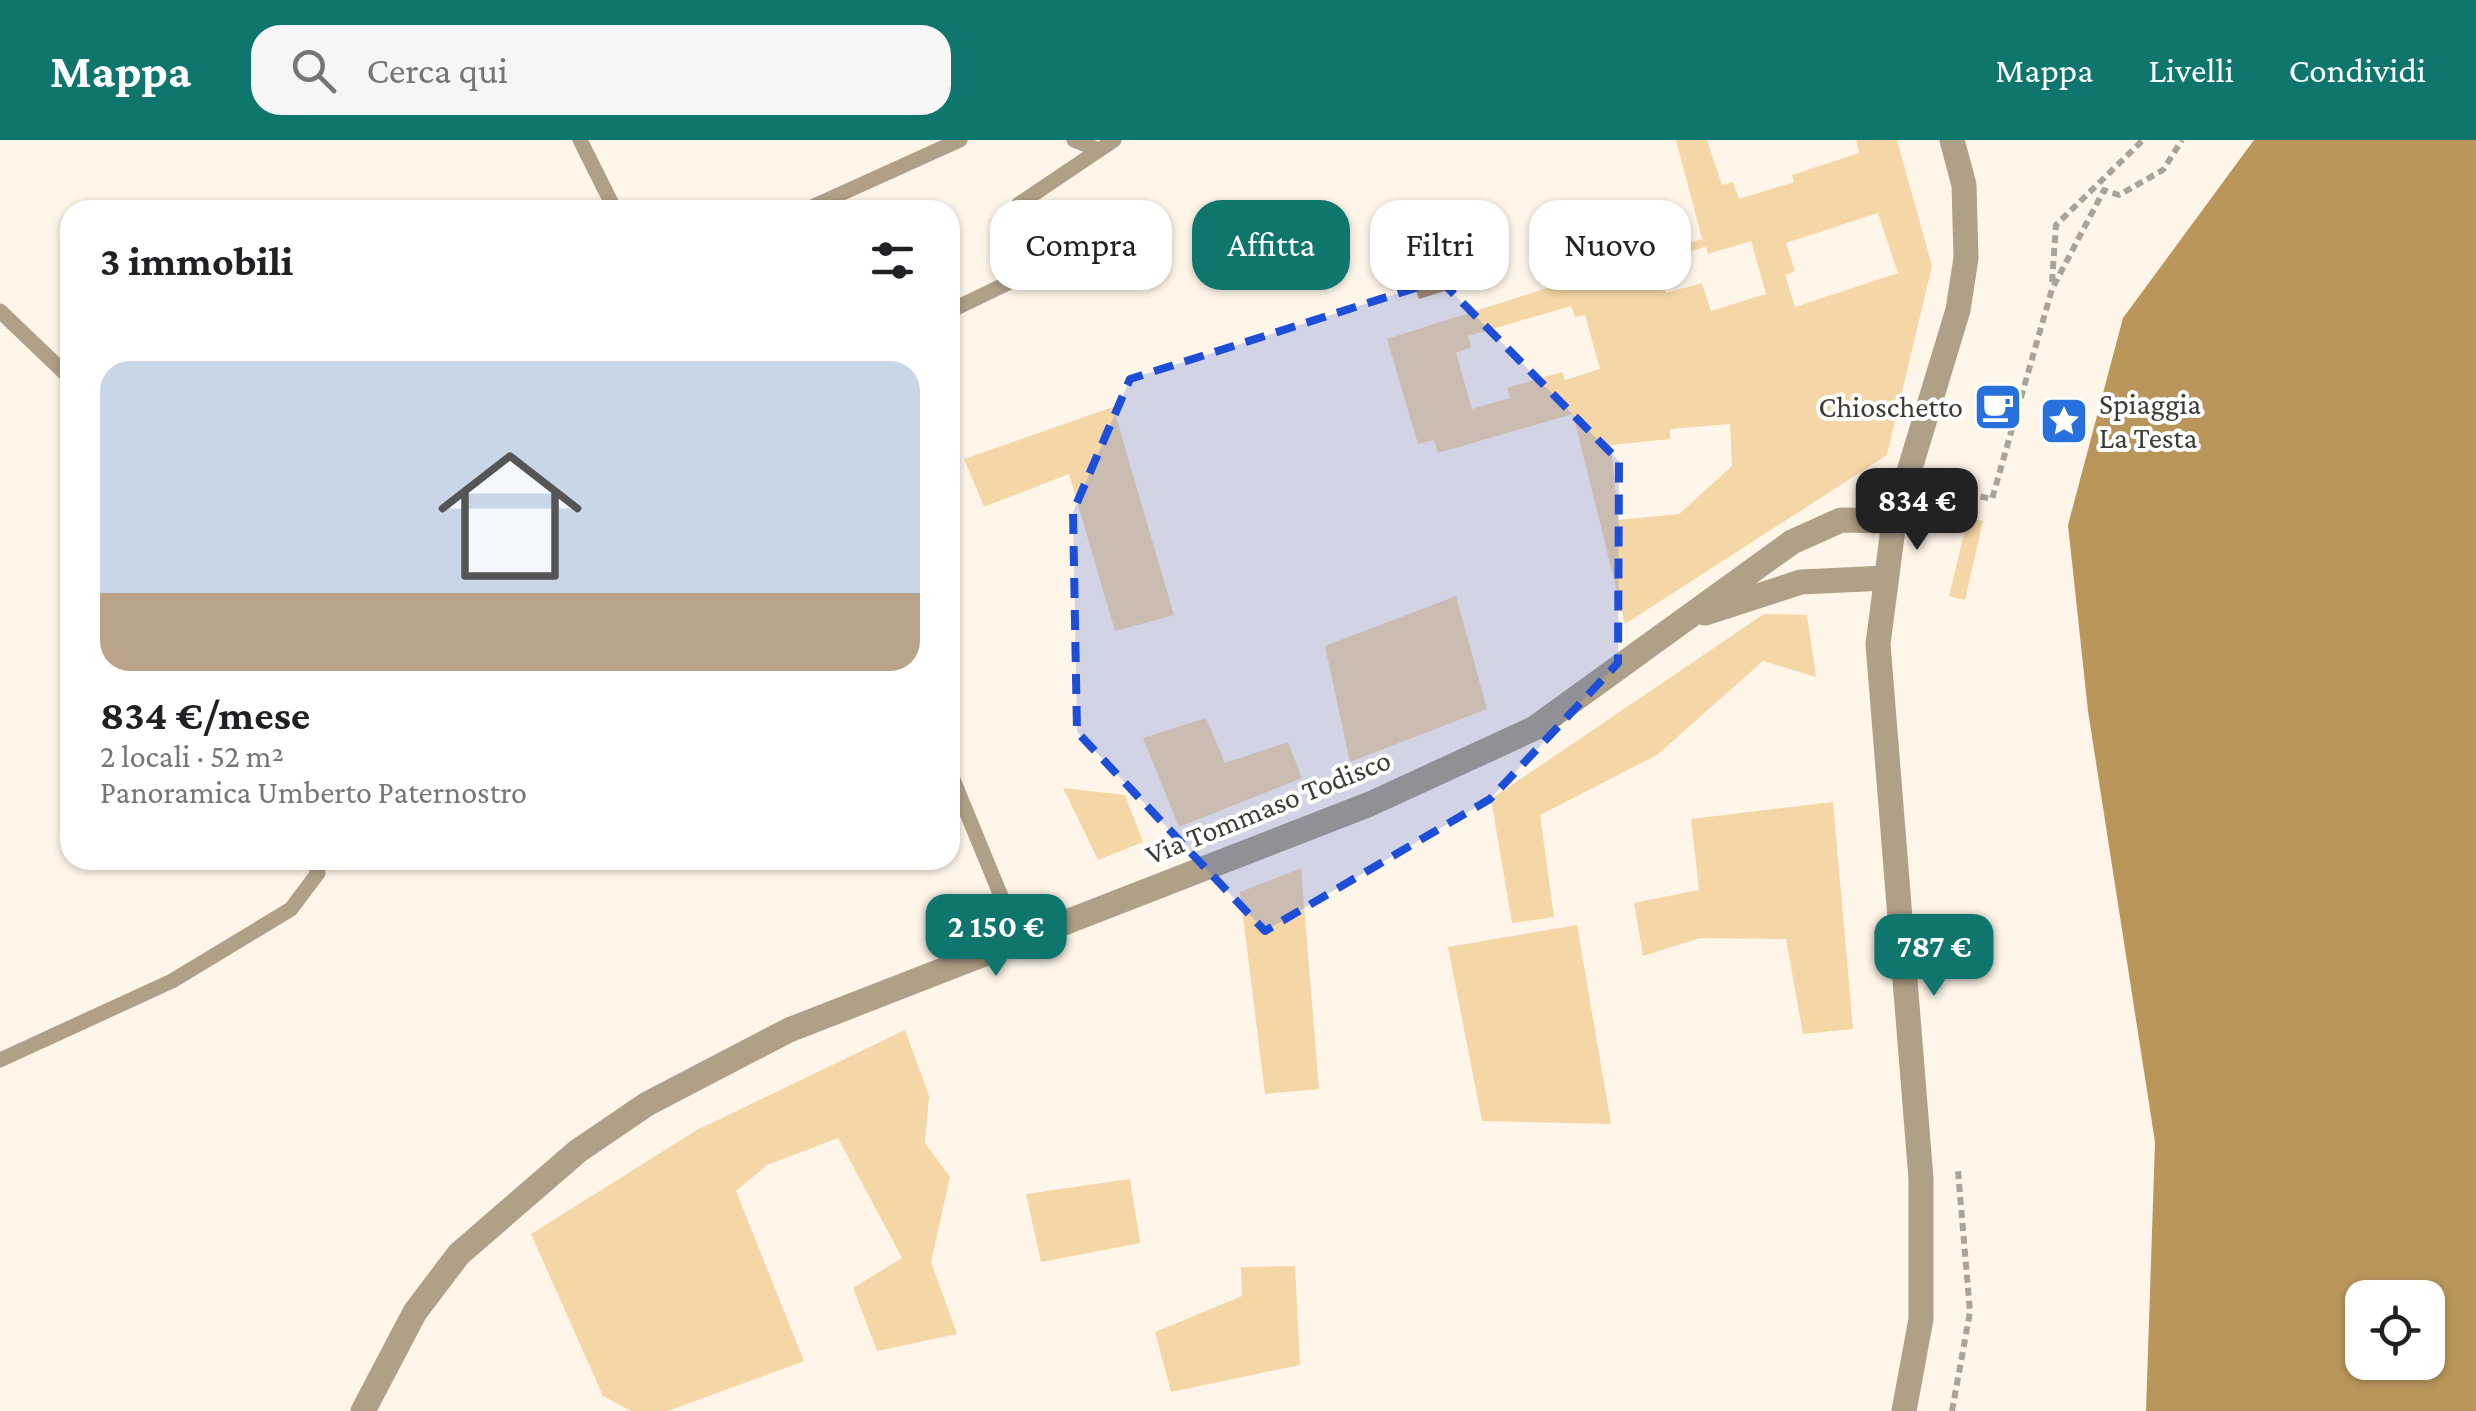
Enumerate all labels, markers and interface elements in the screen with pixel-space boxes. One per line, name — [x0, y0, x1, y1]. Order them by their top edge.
search box — [251, 25, 951, 115]
icon: search — [286, 43, 341, 98]
text: Mappa — [50, 44, 191, 97]
text: Cerca qui — [366, 49, 508, 91]
text: Mappa — [1995, 51, 2093, 90]
text: Livelli — [2148, 51, 2234, 90]
text: Condividi — [2289, 51, 2426, 90]
chip: Compra — [990, 200, 1172, 290]
chip: Affitta — [1192, 200, 1350, 290]
chip: Filtri — [1370, 200, 1509, 290]
chip: Nuovo — [1529, 200, 1691, 290]
icon: filters — [865, 233, 920, 288]
text: 3 immobili — [100, 237, 293, 284]
cafe icon: Chioschetto — [1972, 381, 2024, 433]
place label: Spiaggia La Testa — [2099, 387, 2201, 454]
place label: Chioschetto — [1819, 390, 1963, 423]
place icon: Spiaggia La Testa — [2038, 395, 2090, 447]
icon: home — [420, 426, 600, 606]
pin: 834 € — [1847, 468, 1987, 553]
text: 834 € — [1878, 482, 1956, 518]
text: 834 €/mese — [100, 691, 310, 738]
text: 2 locali · 52 m² — [100, 738, 284, 774]
street label: Via Tommaso Todisco — [1141, 742, 1395, 871]
text: Panoramica Umberto Paternostro — [100, 774, 527, 810]
pin: 2 150 € — [904, 894, 1088, 979]
text: 2 150 € — [948, 908, 1044, 944]
pin: 787 € — [1864, 914, 2004, 999]
text: 787 € — [1896, 928, 1972, 964]
map controls — [2345, 1280, 2445, 1380]
button: locate — [2345, 1280, 2445, 1380]

